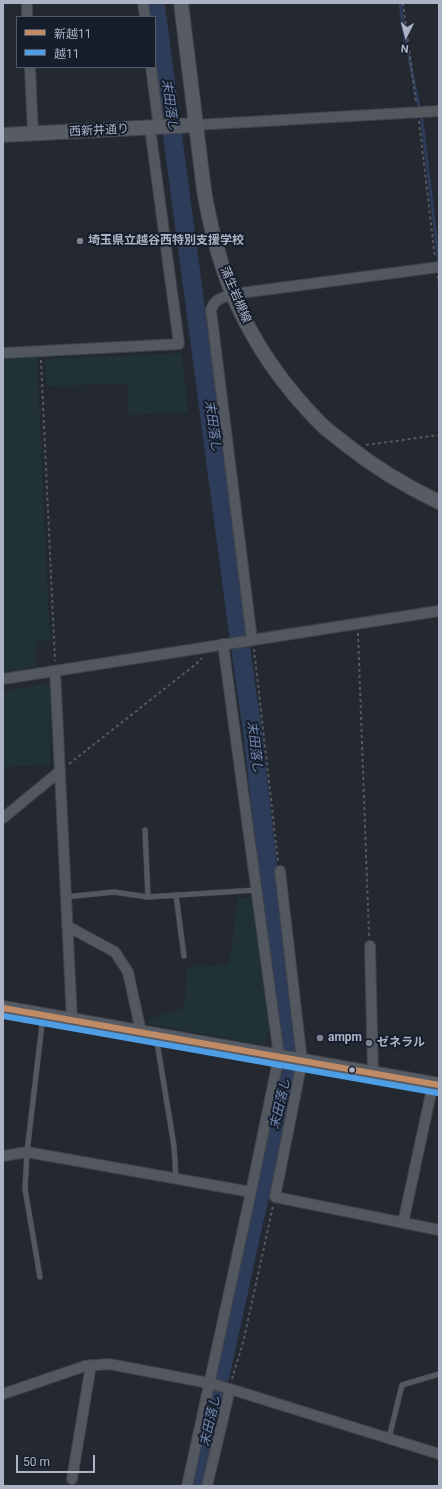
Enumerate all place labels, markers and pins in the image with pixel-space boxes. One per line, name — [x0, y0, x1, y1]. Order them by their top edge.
place label: 埼玉県立越谷西特別支援学校 — [88, 234, 244, 248]
marker: 埼玉県立越谷西特別支援学校 — [75, 236, 85, 246]
place label: ampm — [328, 1031, 362, 1045]
marker: ampm — [315, 1033, 325, 1043]
place label: ゼネラル — [377, 1036, 425, 1050]
marker: ゼネラル — [364, 1038, 374, 1048]
unlabelled marker — [347, 1065, 357, 1075]

